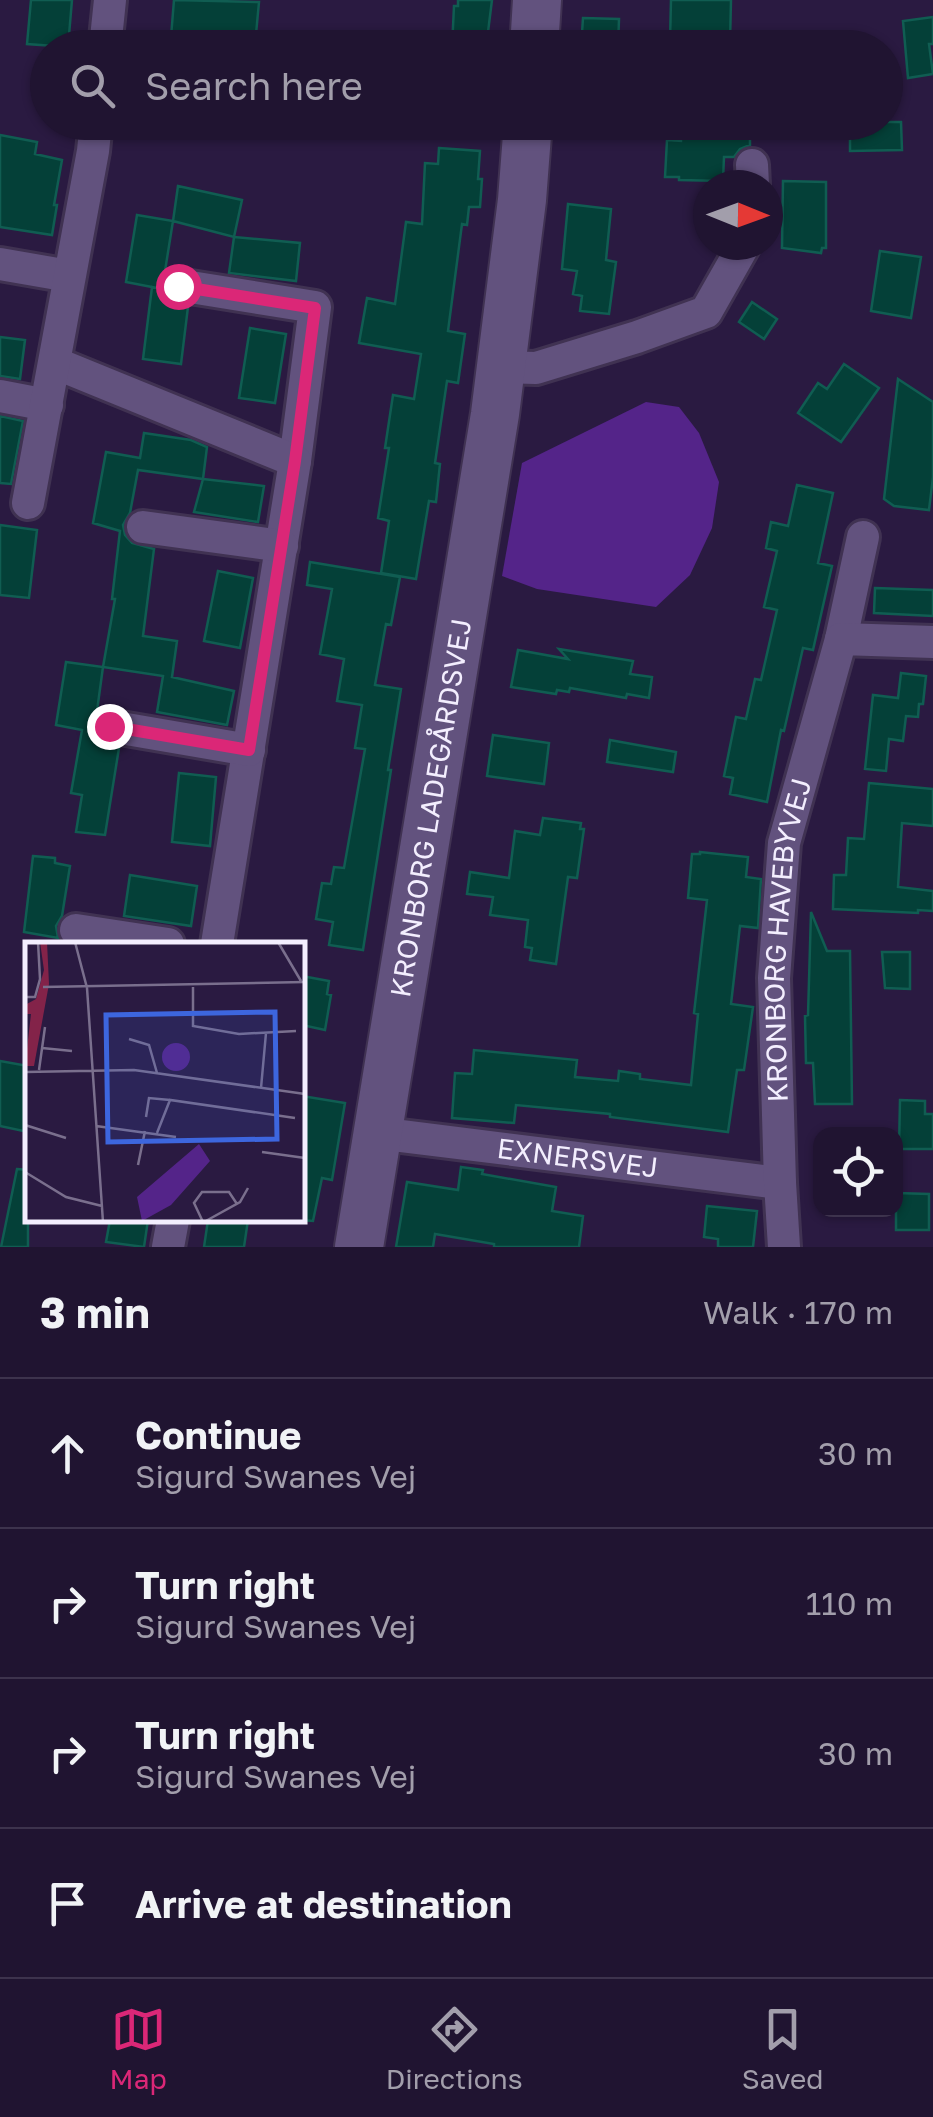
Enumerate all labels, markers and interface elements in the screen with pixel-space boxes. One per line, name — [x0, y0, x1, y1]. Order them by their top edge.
search box — [30, 30, 903, 140]
icon: search — [65, 58, 120, 113]
text: Search here — [145, 63, 363, 108]
north arrow — [693, 170, 783, 260]
route start — [156, 264, 202, 310]
street label: KRONBORG LADEGÅRDSVEJ — [383, 616, 477, 1000]
route end — [87, 704, 133, 750]
street label: KRONBORG HAVEBYVEJ — [757, 774, 817, 1103]
inset map — [25, 942, 305, 1222]
map controls — [813, 1127, 903, 1217]
button: locate — [813, 1127, 903, 1217]
street label: EXNERSVEJ — [495, 1131, 660, 1184]
text: 3 min — [40, 1287, 150, 1337]
text: Walk · 170 m — [703, 1293, 893, 1331]
text: Continue — [135, 1412, 301, 1457]
icon: ahead — [40, 1426, 95, 1481]
text: 30 m — [818, 1434, 893, 1472]
text: Sigurd Swanes Vej — [135, 1457, 416, 1495]
text: Turn right — [135, 1562, 315, 1607]
icon: right — [40, 1576, 95, 1631]
text: 110 m — [806, 1584, 893, 1622]
text: Sigurd Swanes Vej — [135, 1607, 416, 1645]
text: Turn right — [135, 1712, 315, 1757]
icon: right — [40, 1726, 95, 1781]
text: 30 m — [818, 1734, 893, 1772]
text: Sigurd Swanes Vej — [135, 1757, 416, 1795]
icon: arrive — [40, 1876, 95, 1931]
text: Arrive at destination — [135, 1881, 512, 1926]
tab: Map — [110, 2002, 167, 2095]
tab: Directions — [386, 2002, 523, 2095]
tab: Saved — [742, 2002, 823, 2095]

